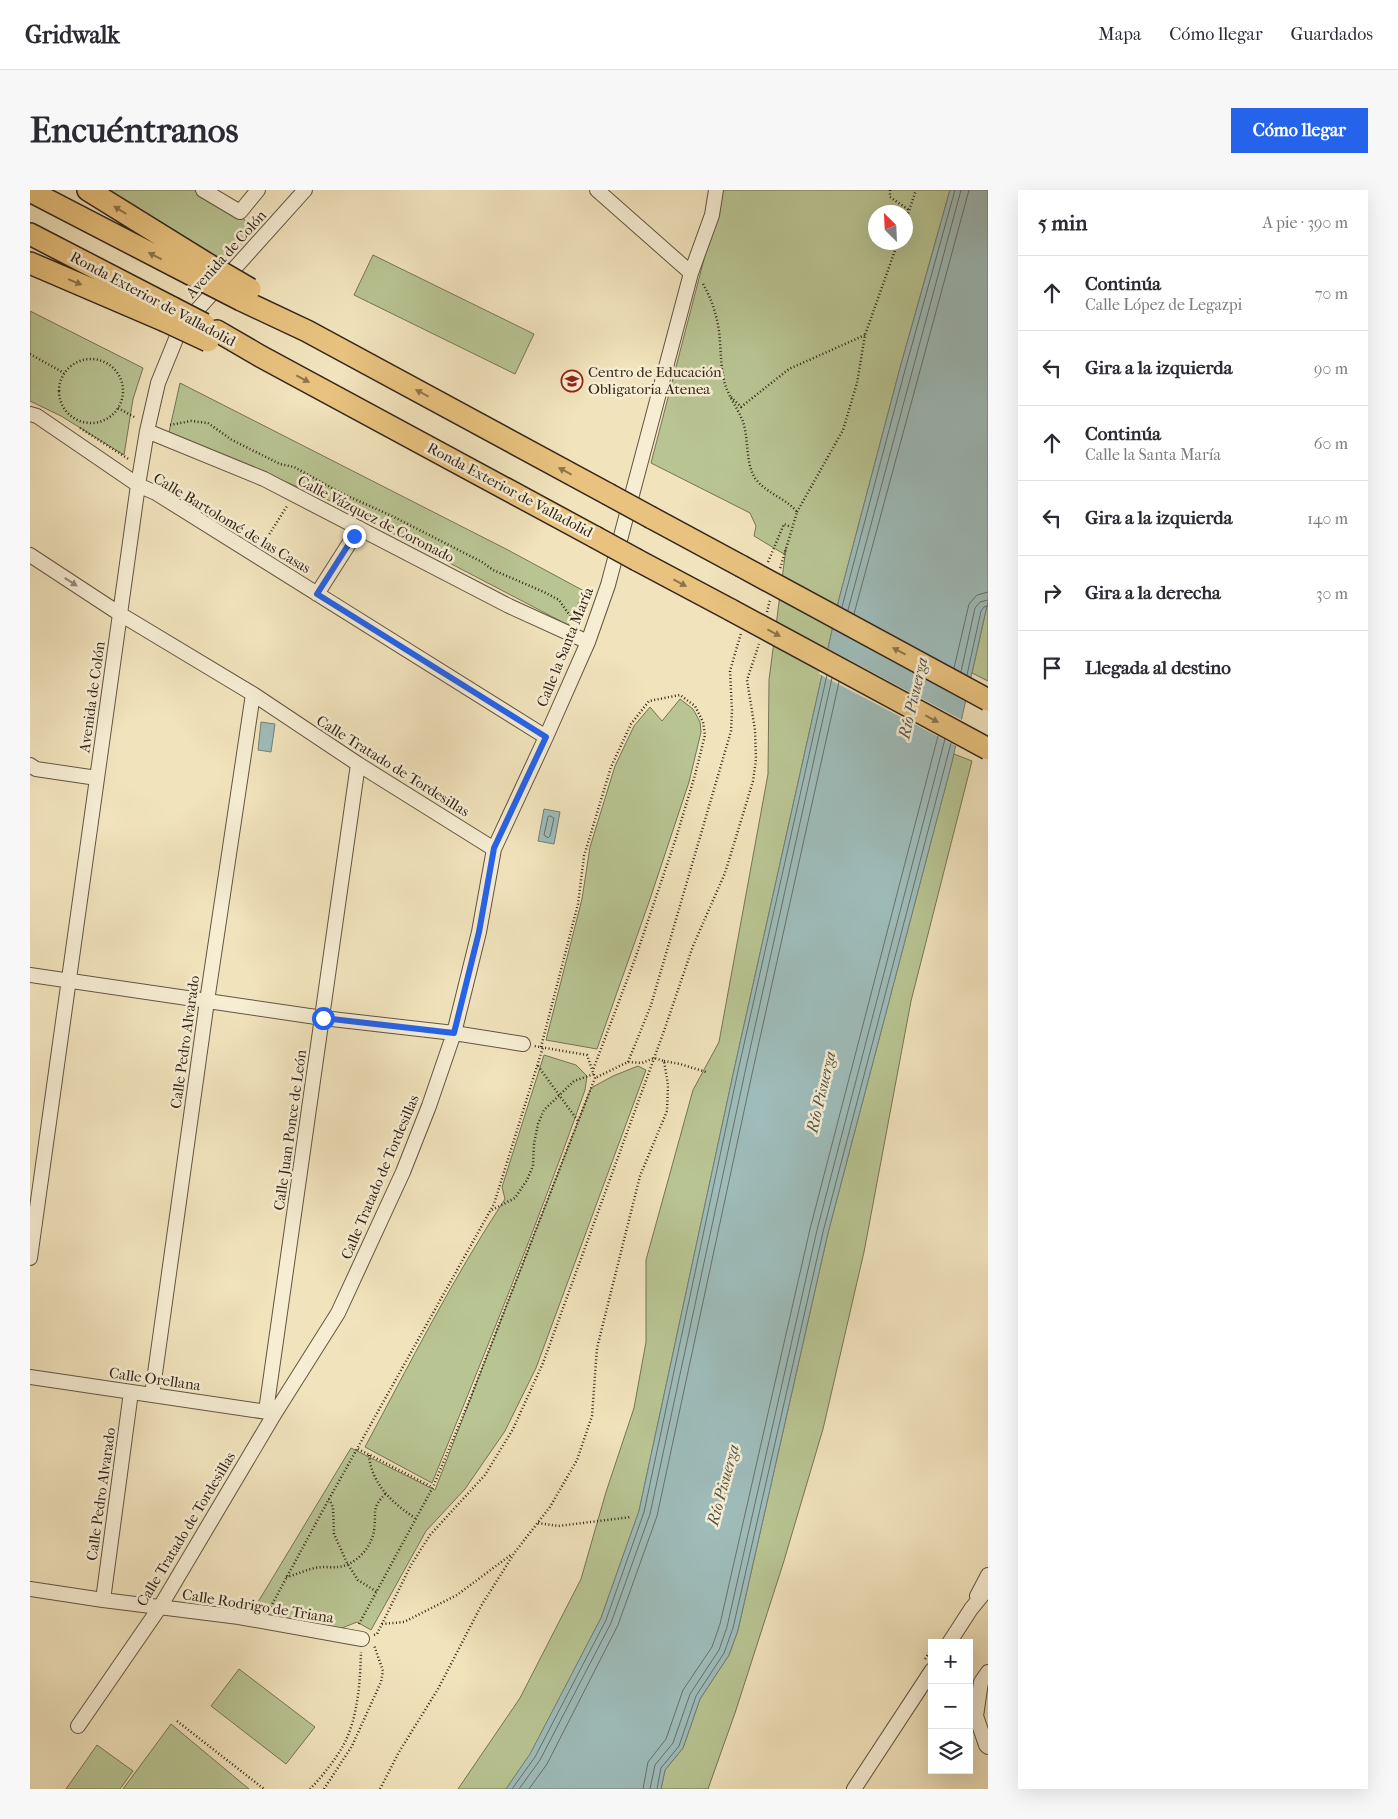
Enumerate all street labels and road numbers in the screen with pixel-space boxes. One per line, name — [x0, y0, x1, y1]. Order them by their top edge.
street label: Avenida de Colón — [181, 206, 270, 302]
street label: Ronda Exterior de Valladolid — [67, 248, 240, 351]
street label: Ronda Exterior de Valladolid — [424, 439, 597, 542]
street label: Calle Bartolomé de las Casas — [150, 469, 314, 577]
street label: Calle Vázquez de Coronado — [295, 472, 458, 567]
street label: Calle la Santa María — [533, 584, 598, 709]
street label: Avenida de Colón — [75, 640, 109, 755]
street label: Calle Tratado de Tordesillas — [313, 711, 473, 821]
street label: Calle Pedro Alvarado — [167, 974, 203, 1110]
street label: Calle Juan Ponce de León — [270, 1048, 310, 1212]
street label: Calle Tratado de Tordesillas — [337, 1092, 423, 1262]
street label: Calle Orellana — [108, 1364, 203, 1394]
street label: Calle Pedro Alvarado — [83, 1426, 119, 1562]
street label: Calle Tratado de Tordesillas — [133, 1448, 240, 1610]
street label: Calle Rodrigo de Triana — [181, 1585, 336, 1627]

